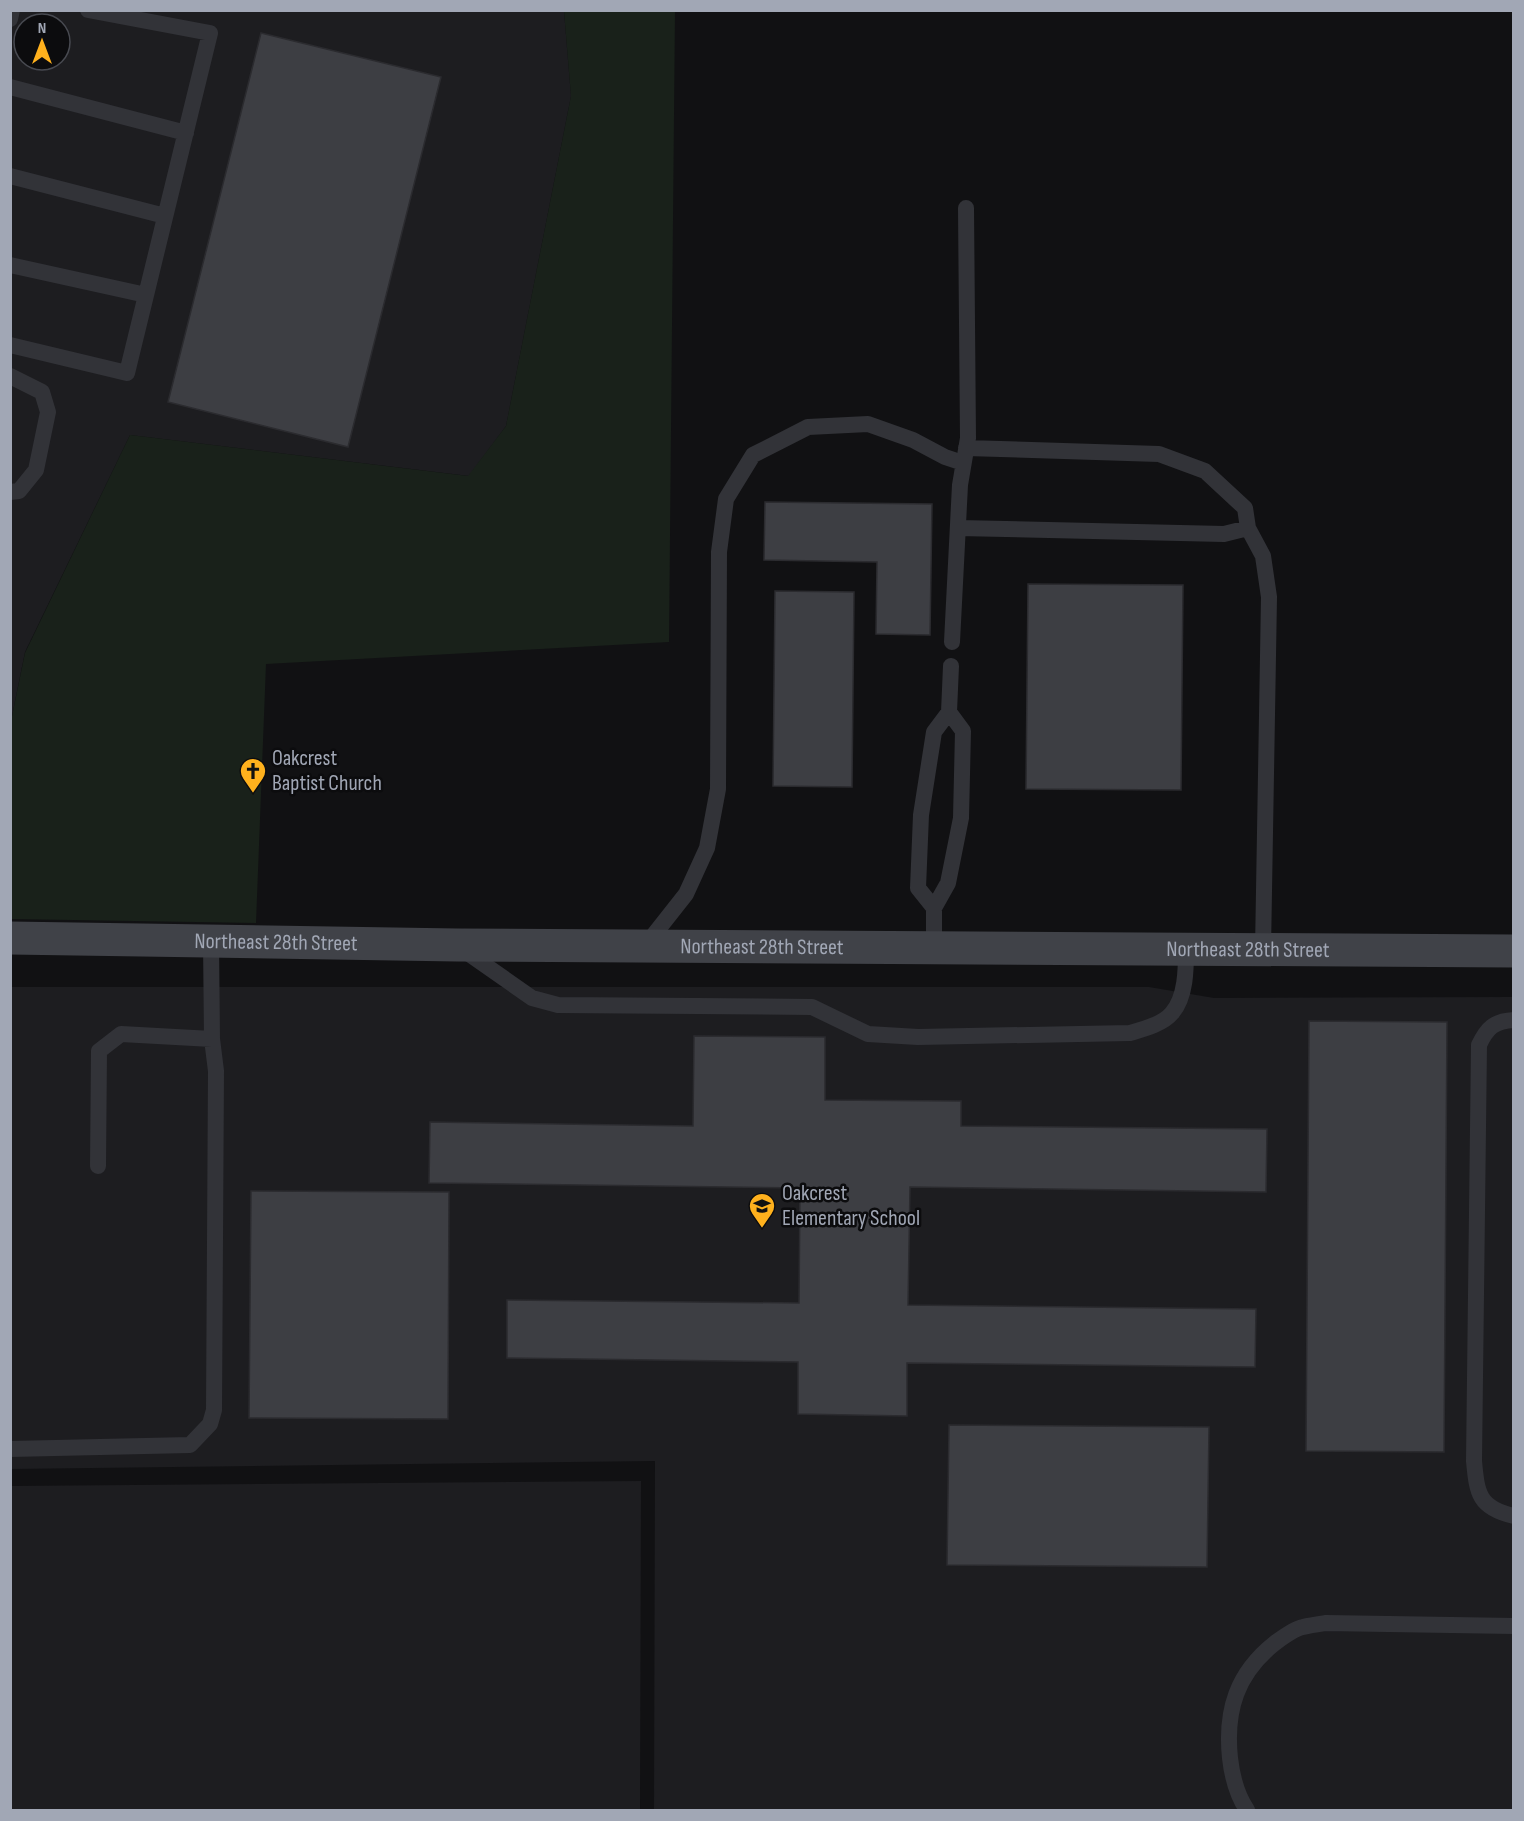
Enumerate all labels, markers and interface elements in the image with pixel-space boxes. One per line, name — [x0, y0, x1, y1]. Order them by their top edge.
north arrow — [12, 12, 72, 72]
text: N — [38, 19, 46, 38]
place label: Oakcrest Baptist Church — [272, 745, 382, 797]
church icon: Oakcrest Baptist Church — [238, 756, 268, 794]
street label: Northeast 28th Street — [194, 927, 358, 957]
street label: Northeast 28th Street — [680, 933, 844, 961]
street label: Northeast 28th Street — [1166, 936, 1330, 963]
place label: Oakcrest Elementary School — [782, 1180, 920, 1232]
school or university icon: Oakcrest Elementary School — [747, 1191, 777, 1229]

